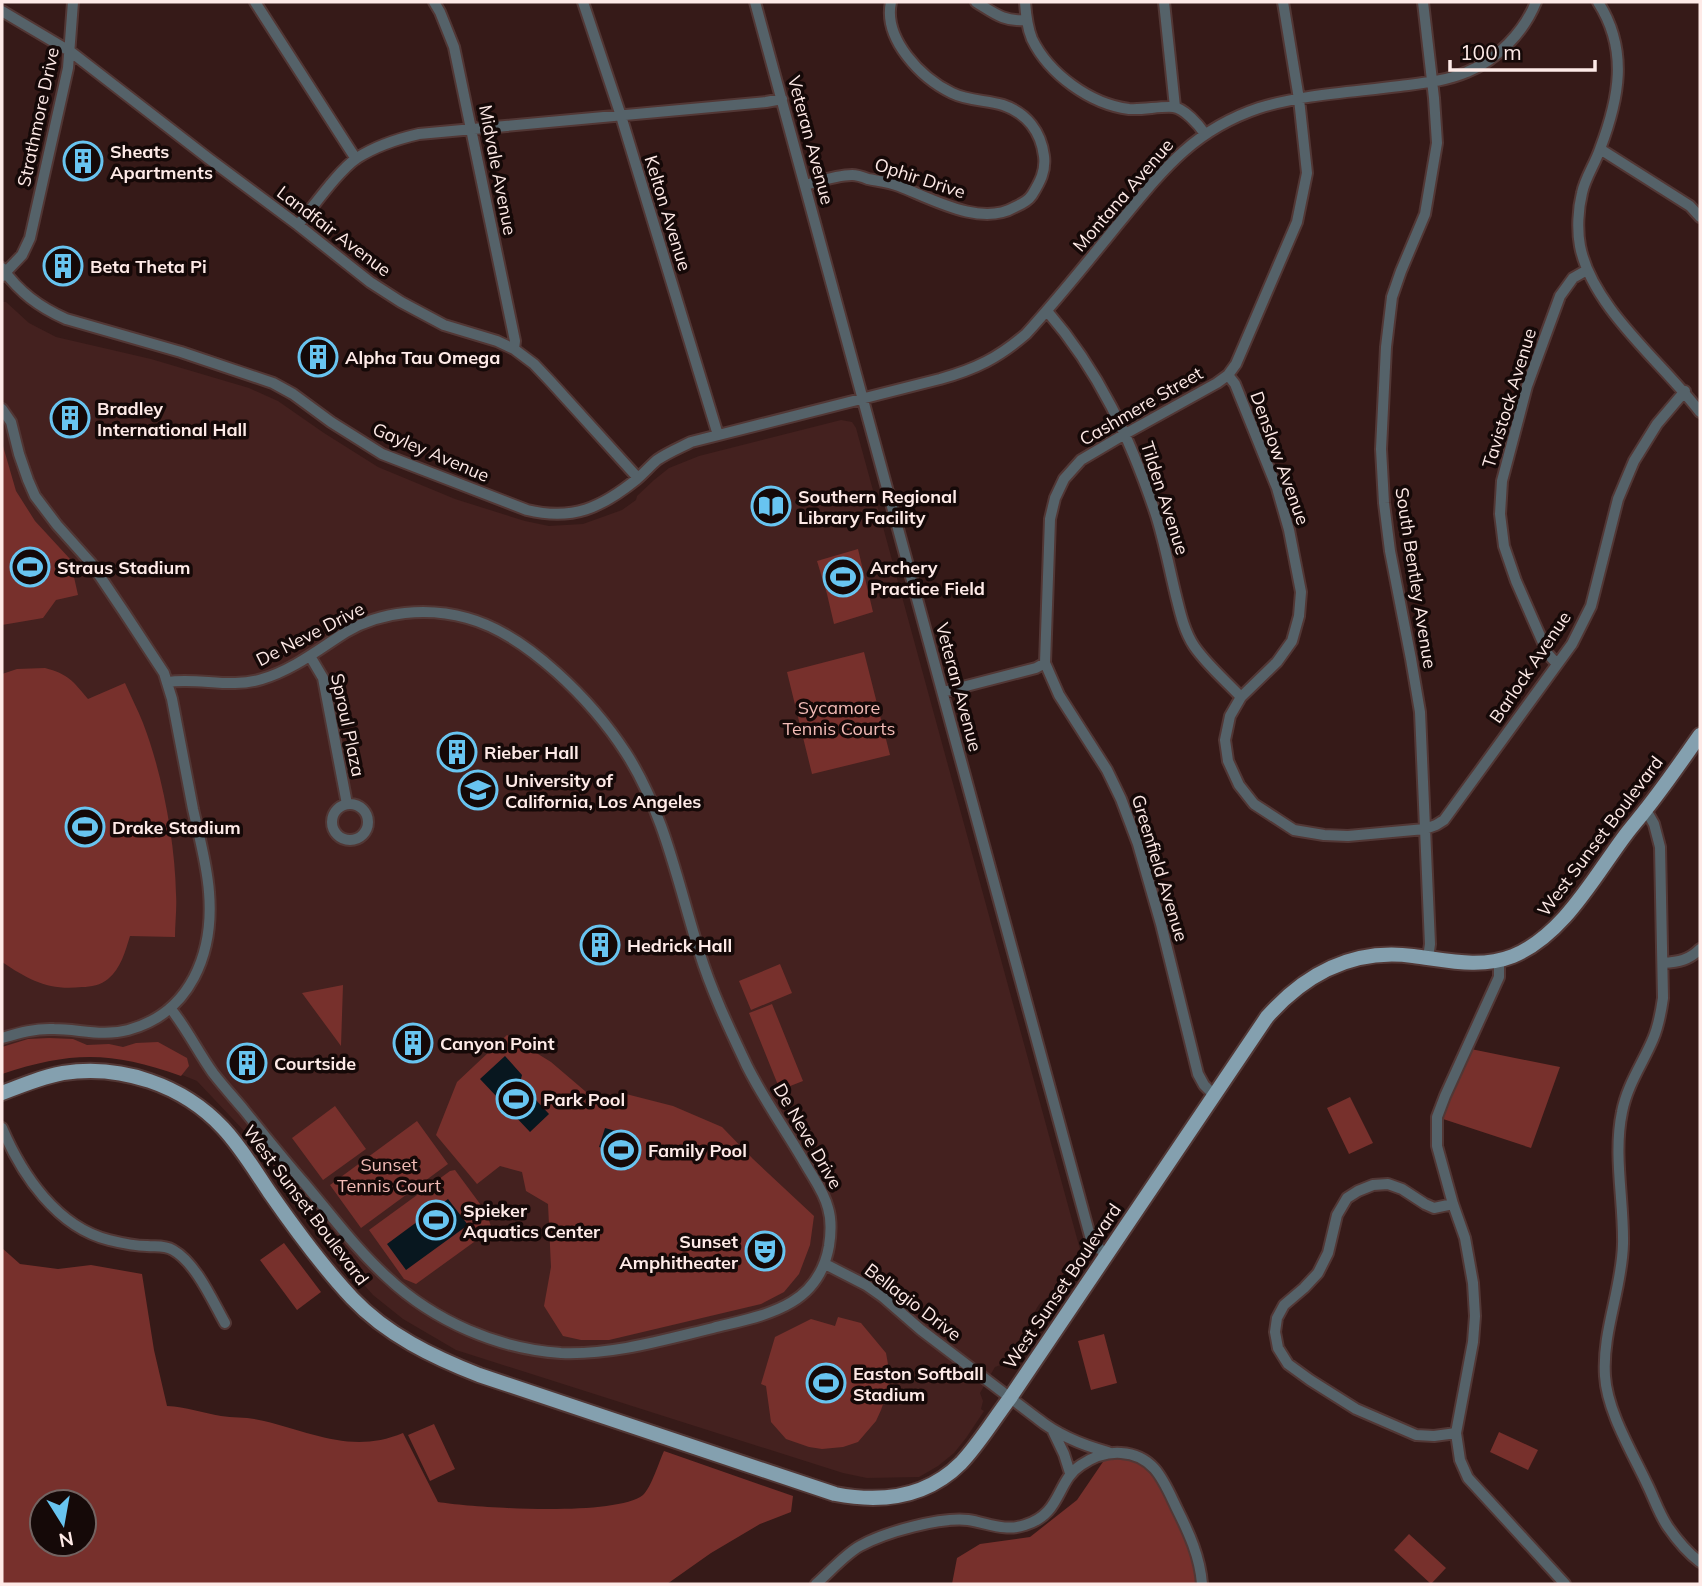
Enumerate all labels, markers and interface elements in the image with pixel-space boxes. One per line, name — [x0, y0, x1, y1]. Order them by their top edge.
scale bar — [1450, 28, 1595, 72]
text: 100 m — [1460, 39, 1522, 65]
street label: Strathmore Drive — [12, 45, 64, 189]
street label: Veteran Avenue — [783, 73, 839, 207]
street label: Midvale Avenue — [474, 103, 522, 237]
street label: Montana Avenue — [1068, 134, 1178, 256]
building icon: Sheats Apartments — [62, 140, 104, 182]
place label: Sheats Apartments — [110, 140, 213, 184]
street label: Kelton Avenue — [640, 152, 696, 274]
street label: Ophir Drive — [872, 153, 968, 203]
street label: Landfair Avenue — [272, 181, 396, 281]
building icon: Beta Theta Pi — [42, 245, 84, 287]
place label: Beta Theta Pi — [90, 255, 207, 278]
street label: Tavistock Avenue — [1477, 325, 1541, 471]
building icon: Alpha Tau Omega — [297, 336, 339, 378]
place label: Alpha Tau Omega — [345, 346, 500, 369]
street label: Cashmere Street — [1075, 361, 1207, 451]
street label: Denslow Avenue — [1245, 388, 1315, 528]
building icon: Bradley International Hall — [49, 397, 91, 439]
place label: Bradley International Hall — [97, 397, 247, 441]
street label: Gayley Avenue — [369, 417, 493, 487]
street label: Tilden Avenue — [1136, 438, 1194, 558]
library icon: Southern Regional Library Facility — [750, 485, 792, 527]
place label: Southern Regional Library Facility — [798, 485, 957, 529]
street label: South Bentley Avenue — [1390, 486, 1442, 670]
sports icon: Straus Stadium — [9, 546, 51, 588]
place label: Straus Stadium — [57, 556, 190, 579]
sports icon: Archery Practice Field — [822, 556, 864, 598]
place label: Archery Practice Field — [870, 556, 985, 600]
street label: De Neve Drive — [252, 597, 368, 671]
street label: Barlock Avenue — [1484, 607, 1576, 727]
street label: Veteran Avenue — [931, 620, 987, 754]
street label: Sproul Plaza — [326, 671, 370, 779]
park label: Sycamore Tennis Courts — [783, 696, 896, 740]
building icon: Rieber Hall — [436, 731, 478, 773]
place label: Rieber Hall — [484, 741, 579, 764]
street label: West Sunset Boulevard — [1532, 751, 1668, 921]
school or university icon: University of California, Los Angeles — [457, 769, 499, 811]
place label: University of California, Los Angeles — [505, 769, 701, 813]
street label: Greenfield Avenue — [1127, 792, 1193, 944]
sports icon: Drake Stadium — [64, 806, 106, 848]
place label: Drake Stadium — [112, 816, 241, 839]
building icon: Hedrick Hall — [579, 924, 621, 966]
place label: Hedrick Hall — [627, 934, 732, 957]
building icon: Canyon Point — [392, 1022, 434, 1064]
place label: Canyon Point — [440, 1032, 555, 1055]
building icon: Courtside — [226, 1042, 268, 1084]
place label: Courtside — [274, 1052, 356, 1075]
sports icon: Park Pool — [495, 1078, 537, 1120]
street label: De Neve Drive — [768, 1079, 848, 1193]
place label: Park Pool — [543, 1088, 625, 1111]
street label: West Sunset Boulevard — [238, 1120, 374, 1290]
sports icon: Family Pool — [600, 1129, 642, 1171]
place label: Family Pool — [648, 1139, 747, 1162]
park label: Sunset Tennis Court — [337, 1153, 441, 1197]
sports icon: Spieker Aquatics Center — [415, 1199, 457, 1241]
place label: Spieker Aquatics Center — [463, 1199, 601, 1243]
street label: West Sunset Boulevard — [998, 1199, 1126, 1373]
place label: Sunset Amphitheater — [619, 1230, 739, 1274]
theatre icon: Sunset Amphitheater — [744, 1230, 786, 1272]
street label: Bellagio Drive — [860, 1258, 966, 1346]
sports icon: Easton Softball Stadium — [805, 1362, 847, 1404]
place label: Easton Softball Stadium — [853, 1362, 984, 1406]
north arrow — [28, 1488, 98, 1558]
text: N — [57, 1527, 76, 1553]

